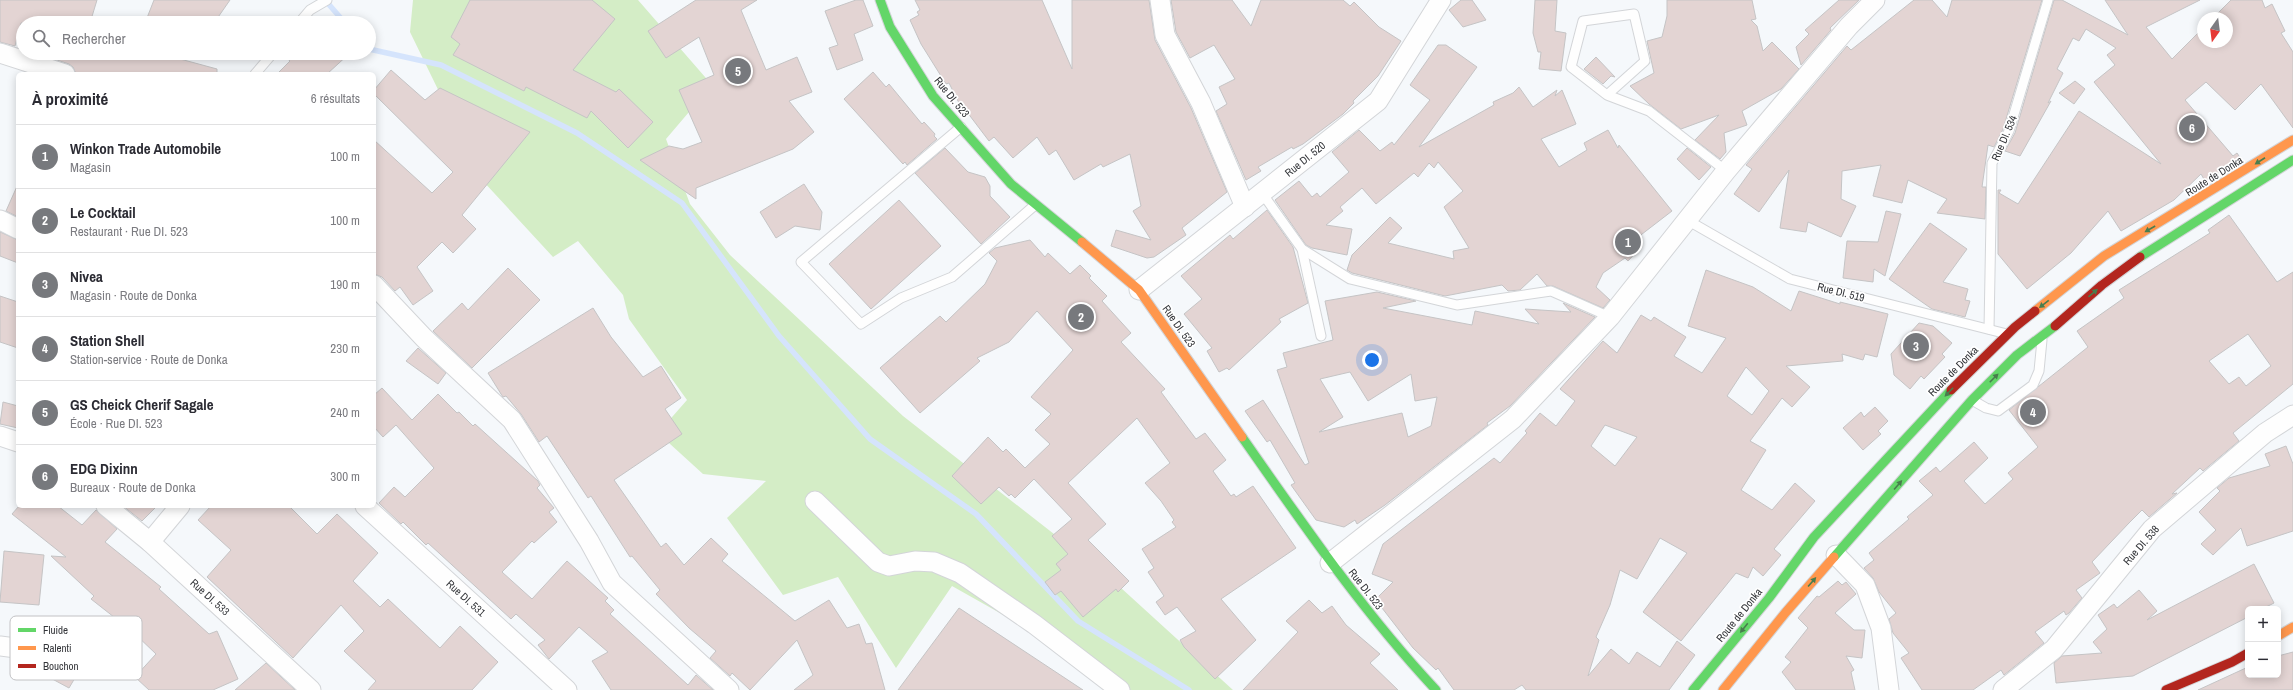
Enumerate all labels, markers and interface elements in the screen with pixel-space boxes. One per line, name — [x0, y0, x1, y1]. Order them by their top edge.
north arrow — [2197, 12, 2233, 48]
search box — [16, 16, 376, 60]
icon: search — [30, 27, 52, 49]
text: Rechercher — [62, 28, 126, 49]
pin: 5 — [725, 56, 751, 86]
street label: Rue DI. 523 — [931, 74, 973, 120]
text: À proximité — [32, 87, 108, 110]
text: 6 résultats — [311, 90, 360, 107]
street label: Rue DI. 534 — [1988, 113, 2020, 163]
pin: 6 — [2179, 113, 2205, 143]
text: Winkon Trade Automobile — [70, 138, 221, 159]
street label: Rue DI. 520 — [1282, 138, 1328, 180]
text: 1 — [42, 148, 48, 165]
text: 100 m — [330, 148, 360, 165]
street label: Route de Donka — [2183, 153, 2245, 199]
one-way arrow — [2255, 157, 2266, 165]
text: Magasin — [70, 159, 111, 176]
text: Le Cocktail — [70, 202, 136, 223]
text: 2 — [42, 212, 48, 229]
text: 100 m — [330, 212, 360, 229]
text: Restaurant · Rue DI. 523 — [70, 223, 188, 240]
one-way arrow — [2144, 226, 2156, 233]
pin: 1 — [1615, 227, 1641, 257]
text: Nivea — [70, 266, 103, 287]
text: 3 — [42, 276, 48, 293]
text: 190 m — [330, 276, 360, 293]
street label: Rue DI. 519 — [1816, 279, 1866, 305]
text: Magasin · Route de Donka — [70, 287, 197, 304]
one-way arrow — [2087, 289, 2098, 298]
one-way arrow — [2038, 299, 2049, 308]
pin: 2 — [1068, 302, 1094, 332]
street label: Rue DI. 523 — [1159, 302, 1199, 350]
text: Station Shell — [70, 330, 145, 351]
pin: 3 — [1903, 331, 1929, 361]
text: 4 — [42, 340, 48, 357]
text: 230 m — [330, 340, 360, 357]
street label: Route de Donka — [1925, 343, 1981, 399]
your location — [1362, 350, 1382, 370]
text: Station-service · Route de Donka — [70, 351, 228, 368]
one-way arrow — [1989, 373, 1999, 383]
one-way arrow — [1944, 387, 1954, 397]
text: GS Cheick Cherif Sagale — [70, 394, 214, 415]
pin: 4 — [2020, 397, 2046, 427]
text: 5 — [42, 404, 48, 421]
text: 240 m — [330, 404, 360, 421]
text: École · Rue DI. 523 — [70, 415, 162, 432]
text: EDG Dixinn — [70, 458, 138, 479]
text: 6 — [42, 468, 48, 485]
text: 300 m — [330, 468, 360, 485]
text: Bureaux · Route de Donka — [70, 479, 196, 496]
one-way arrow — [1893, 479, 1902, 490]
street label: Rue DI. 538 — [2120, 522, 2162, 568]
street label: Rue DI. 523 — [1346, 566, 1386, 612]
street label: Rue DI. 533 — [187, 576, 233, 618]
street label: Rue DI. 531 — [443, 577, 489, 619]
one-way arrow — [1807, 577, 1816, 587]
street label: Route de Donka — [1713, 585, 1765, 645]
map controls — [2245, 606, 2281, 678]
button: + — [2245, 606, 2281, 642]
legend — [10, 616, 142, 680]
text: Fluide — [43, 623, 68, 637]
one-way arrow — [1740, 623, 1748, 634]
text: Ralenti — [43, 641, 72, 655]
button: − — [2245, 642, 2281, 678]
text: Bouchon — [43, 659, 79, 673]

